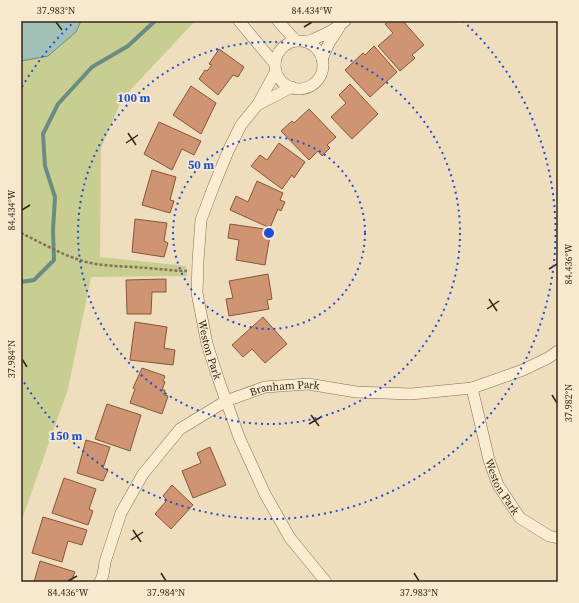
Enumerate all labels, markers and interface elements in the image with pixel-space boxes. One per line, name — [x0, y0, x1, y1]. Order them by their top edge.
text: 37.983°N — [37, 4, 75, 17]
text: 84.434°W — [292, 4, 333, 17]
text: 100 m — [118, 90, 151, 106]
text: 50 m — [188, 157, 214, 173]
text: 84.434°W — [5, 189, 18, 230]
centre of rings — [262, 226, 276, 240]
text: 84.436°W — [562, 243, 575, 284]
street label: Weston Park — [195, 318, 226, 382]
text: 37.984°N — [5, 340, 18, 378]
street label: Branham Park — [247, 376, 322, 400]
text: 37.982°N — [562, 384, 575, 422]
text: 150 m — [50, 428, 83, 444]
street label: Weston Park — [482, 457, 524, 519]
text: 84.436°W — [48, 586, 89, 599]
text: 37.984°N — [147, 586, 185, 599]
text: 37.983°N — [400, 586, 438, 599]

